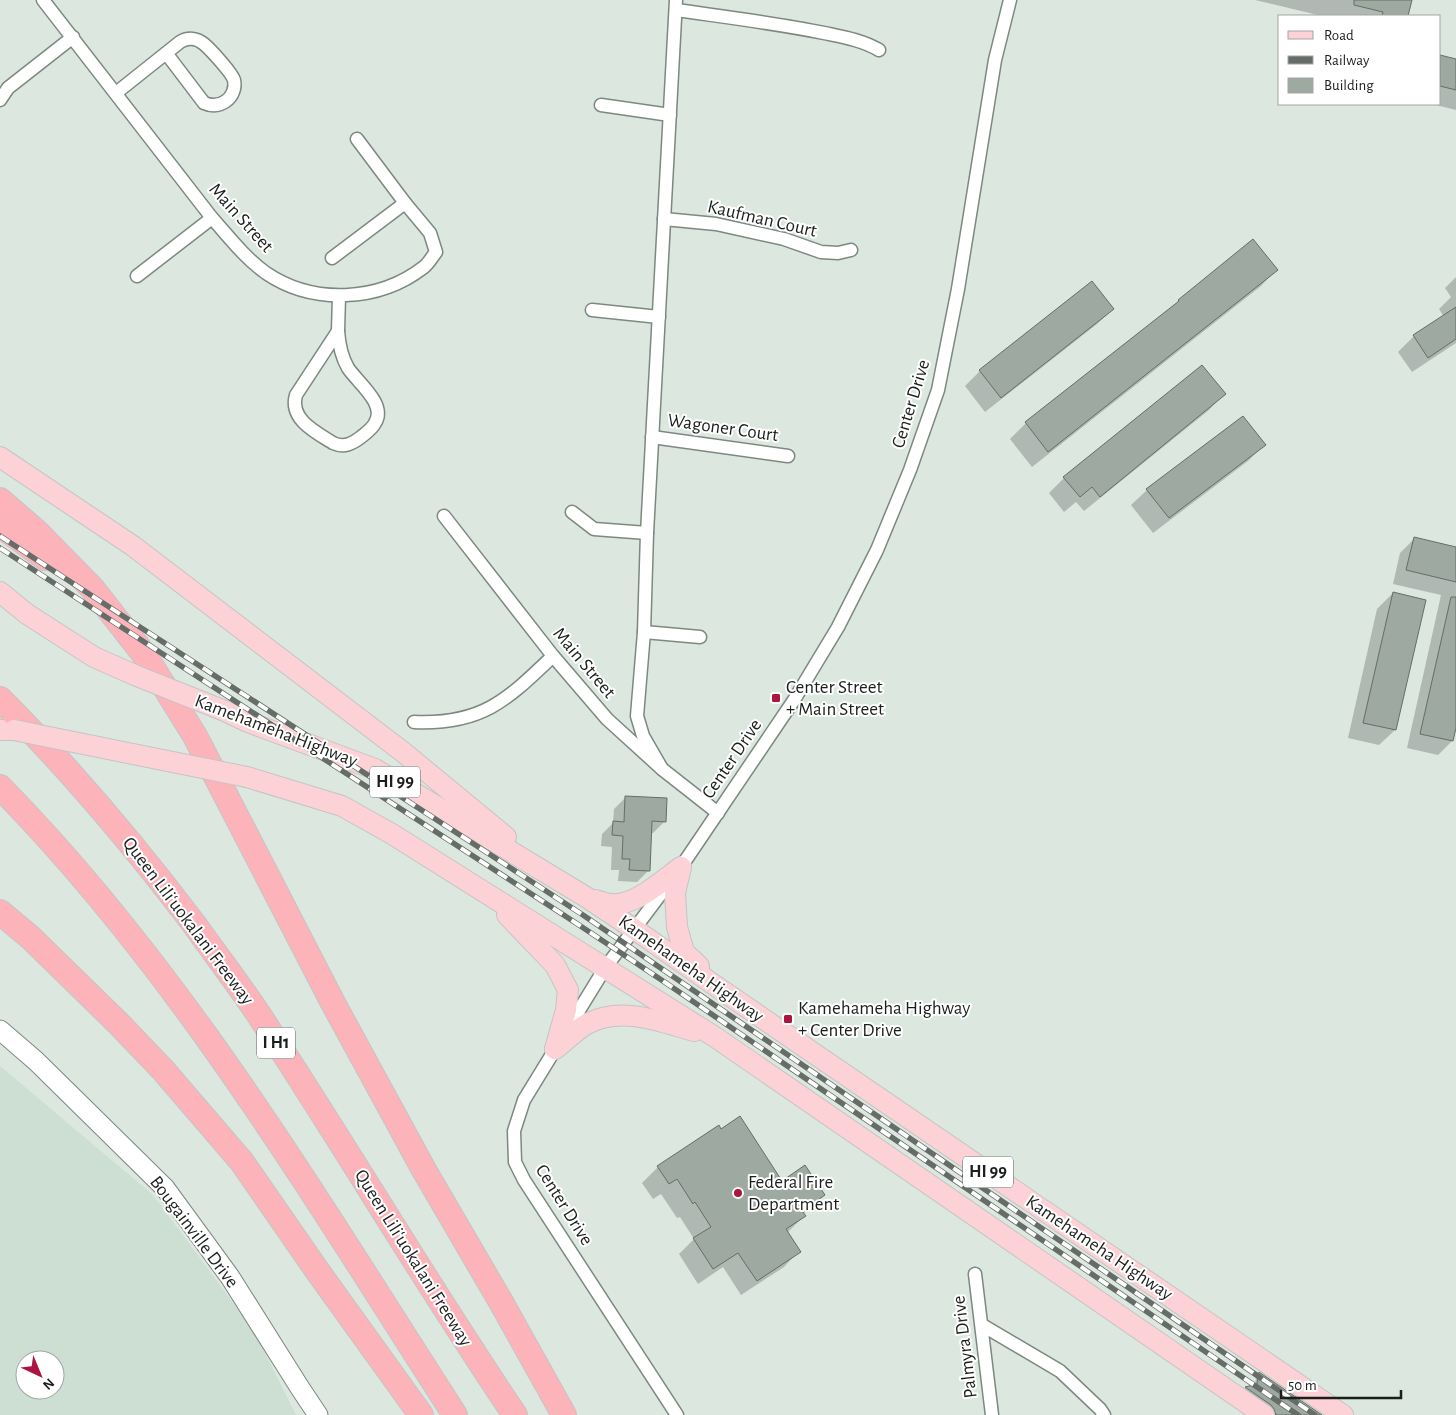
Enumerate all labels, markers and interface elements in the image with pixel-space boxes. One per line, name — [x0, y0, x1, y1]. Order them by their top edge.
legend — [1278, 15, 1441, 105]
text: Road — [1324, 28, 1354, 43]
text: Railway — [1324, 53, 1370, 68]
text: Building — [1324, 78, 1374, 93]
street label: Main Street — [205, 180, 277, 256]
street label: Kaufman Court — [706, 197, 818, 241]
street label: Center Drive — [889, 358, 933, 450]
street label: Wagoner Court — [666, 411, 780, 445]
street label: Main Street — [549, 624, 619, 702]
place label: Center Street + Main Street — [786, 678, 884, 719]
street label: Kamehameha Highway — [192, 691, 360, 771]
marker: Center Street + Main Street — [770, 692, 782, 704]
street label: Center Drive — [699, 716, 765, 802]
road number: HI 99 — [370, 766, 420, 798]
street label: Queen Liliʻuokalani Freeway — [119, 834, 257, 1008]
street label: Kamehameha Highway — [615, 912, 767, 1026]
place label: Kamehameha Highway + Center Drive — [798, 999, 970, 1040]
marker: Kamehameha Highway + Center Drive — [782, 1013, 794, 1025]
road number: I H1 — [257, 1028, 295, 1058]
road number: HI 99 — [963, 1156, 1013, 1188]
street label: Center Drive — [532, 1161, 596, 1249]
street label: Queen Liliʻuokalani Freeway — [351, 1166, 475, 1350]
street label: Bougainville Drive — [146, 1173, 242, 1291]
place label: Federal Fire Department — [748, 1173, 839, 1214]
marker: Federal Fire Department — [732, 1187, 744, 1199]
street label: Kamehameha Highway — [1022, 1192, 1176, 1304]
street label: Palmyra Drive — [949, 1295, 981, 1399]
north arrow — [15, 1350, 65, 1400]
scale bar — [1281, 1368, 1401, 1400]
text: N — [40, 1375, 57, 1392]
text: 50 m — [1288, 1378, 1317, 1393]

